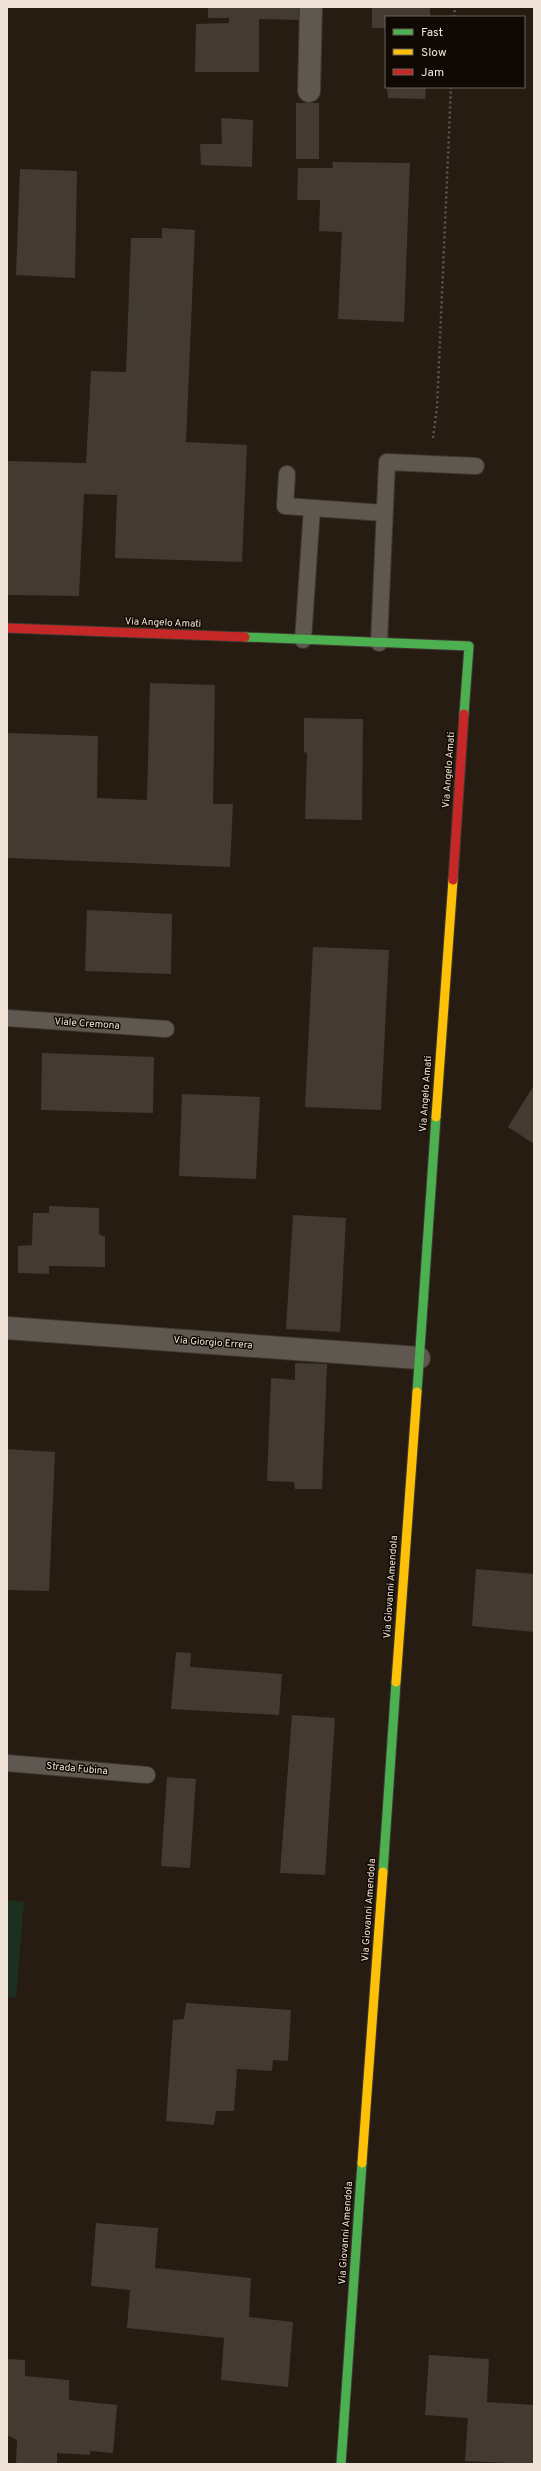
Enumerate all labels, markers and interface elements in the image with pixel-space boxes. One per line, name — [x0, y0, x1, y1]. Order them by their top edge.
legend — [385, 16, 525, 88]
text: Fast — [421, 25, 443, 41]
text: Slow — [421, 45, 447, 61]
text: Jam — [421, 65, 444, 81]
street label: Via Angelo Amati — [125, 615, 201, 631]
street label: Via Angelo Amati — [440, 731, 458, 809]
street label: Viale Cremona — [54, 1015, 120, 1033]
street label: Via Angelo Amati — [417, 1055, 435, 1133]
street label: Via Giorgio Errera — [173, 1334, 253, 1352]
street label: Via Giovanni Amendola — [381, 1535, 401, 1639]
street label: Strada Fubina — [46, 1760, 108, 1778]
street label: Via Giovanni Amendola — [359, 1858, 379, 1962]
street label: Via Giovanni Amendola — [336, 2181, 356, 2285]

